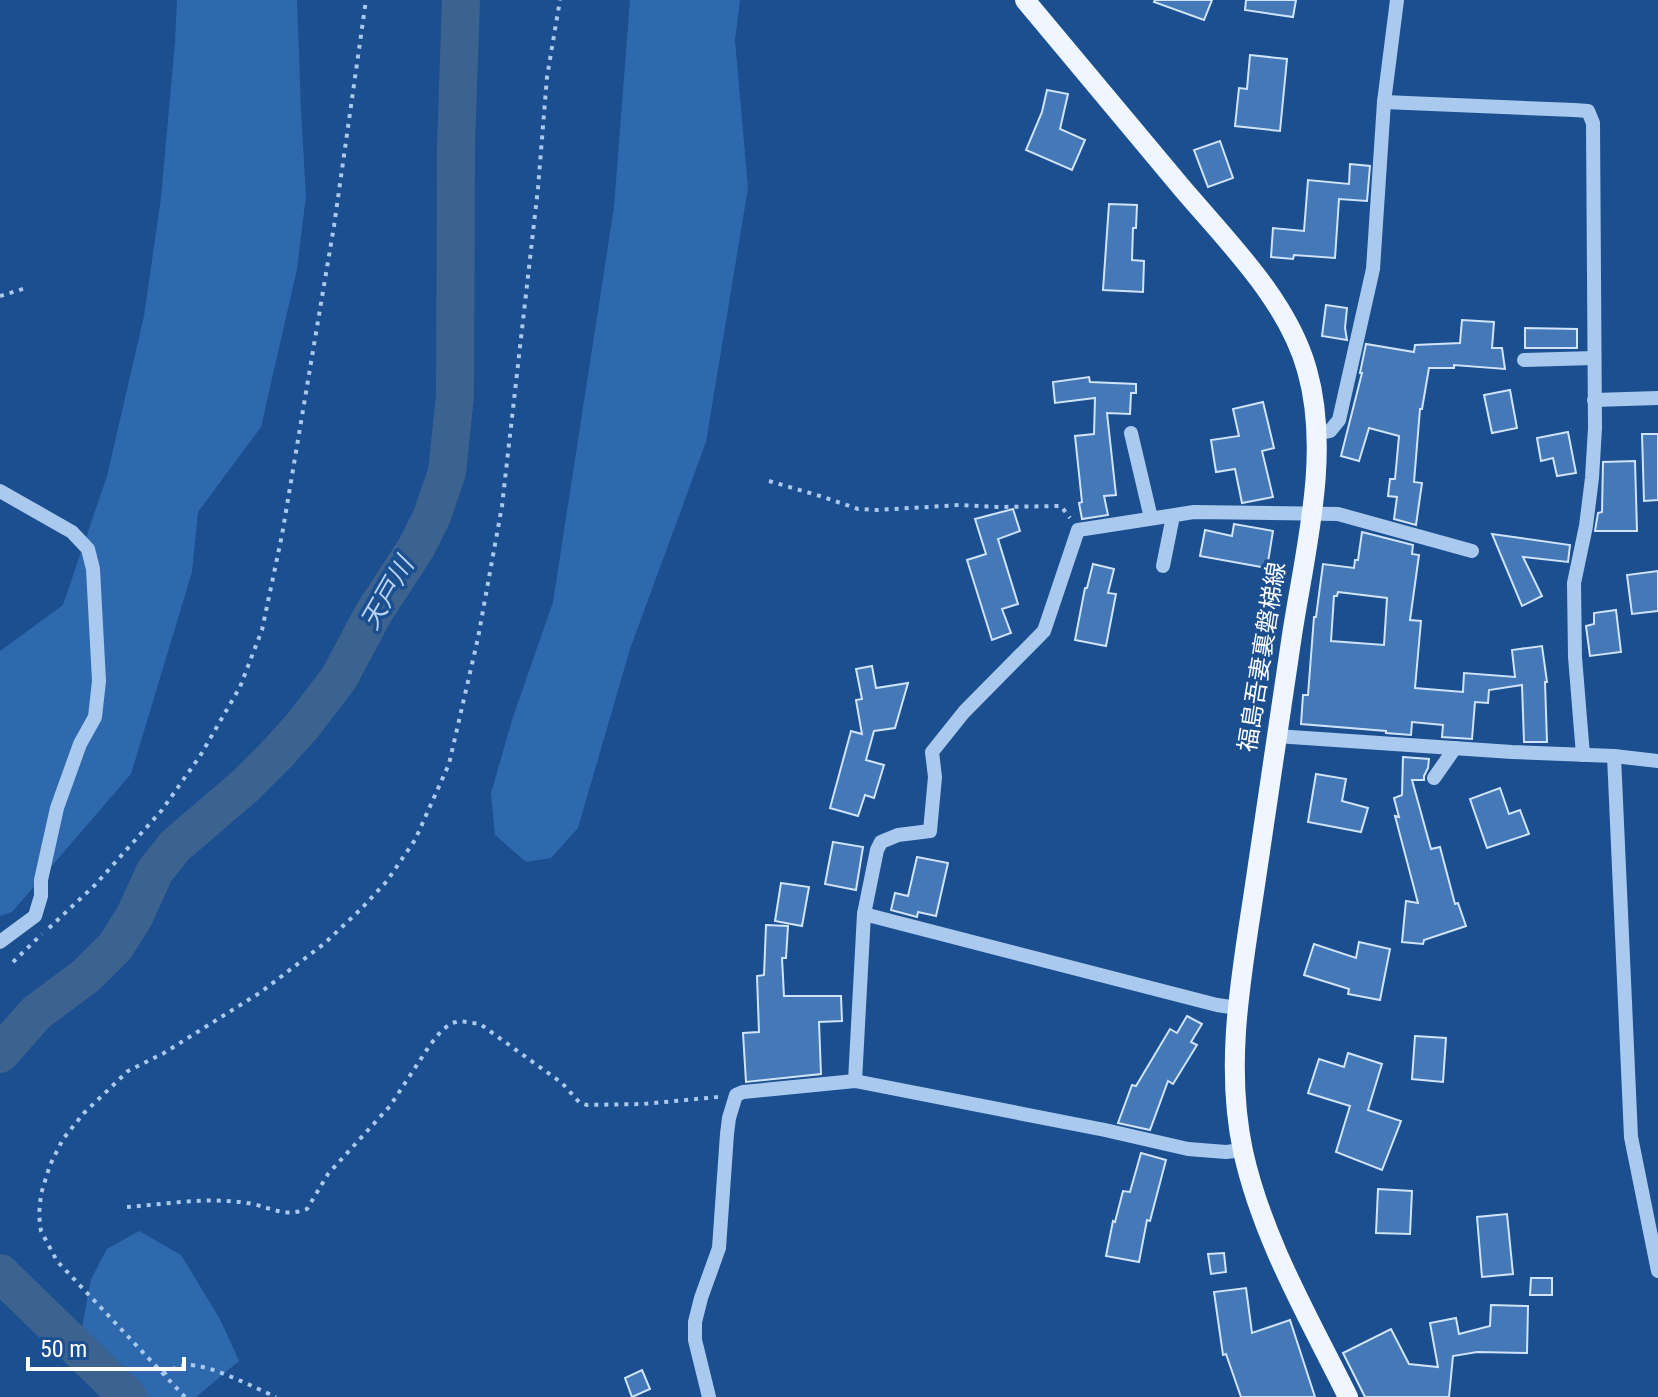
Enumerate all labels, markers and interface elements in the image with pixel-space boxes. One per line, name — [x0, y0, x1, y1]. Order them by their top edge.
water label: 天戸川 — [355, 549, 421, 634]
street label: 福島吾妻裏磐梯線 — [1233, 560, 1291, 754]
scale bar — [28, 1321, 184, 1371]
text: 50 m — [40, 1335, 87, 1363]

